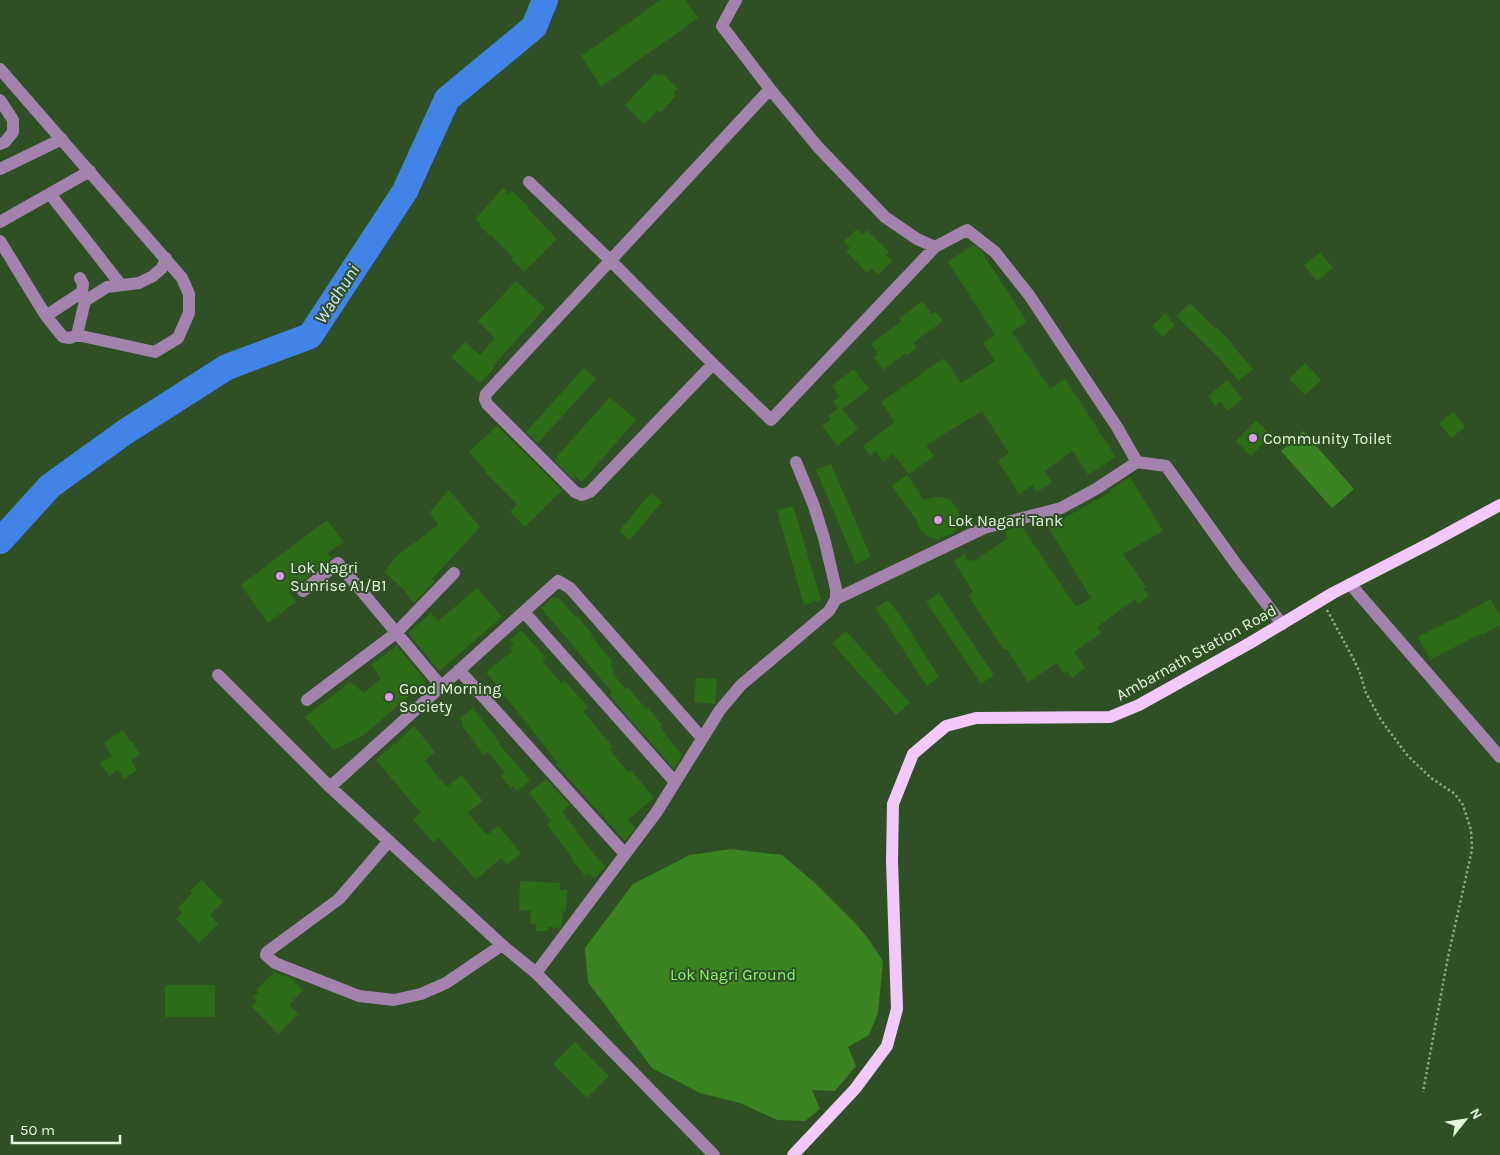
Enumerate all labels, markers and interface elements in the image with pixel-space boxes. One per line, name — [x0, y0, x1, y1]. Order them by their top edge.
water label: Wadhuni — [310, 260, 365, 328]
place label: Community Toilet — [1263, 429, 1392, 448]
marker: Community Toilet — [1247, 432, 1259, 444]
place label: Lok Nagari Tank — [948, 511, 1063, 530]
marker: Lok Nagari Tank — [932, 514, 944, 526]
place label: Lok Nagri Sunrise A1/B1 — [290, 558, 387, 595]
marker: Lok Nagri Sunrise A1/B1 — [274, 570, 286, 582]
street label: Ambarnath Station Road — [1113, 600, 1280, 704]
place label: Good Morning Society — [399, 679, 501, 716]
marker: Good Morning Society — [383, 691, 395, 703]
park label: Lok Nagri Ground — [670, 965, 796, 984]
north arrow — [1440, 1095, 1490, 1145]
text: N — [1466, 1105, 1486, 1122]
scale bar — [12, 1112, 120, 1144]
text: 50 m — [20, 1121, 55, 1139]

